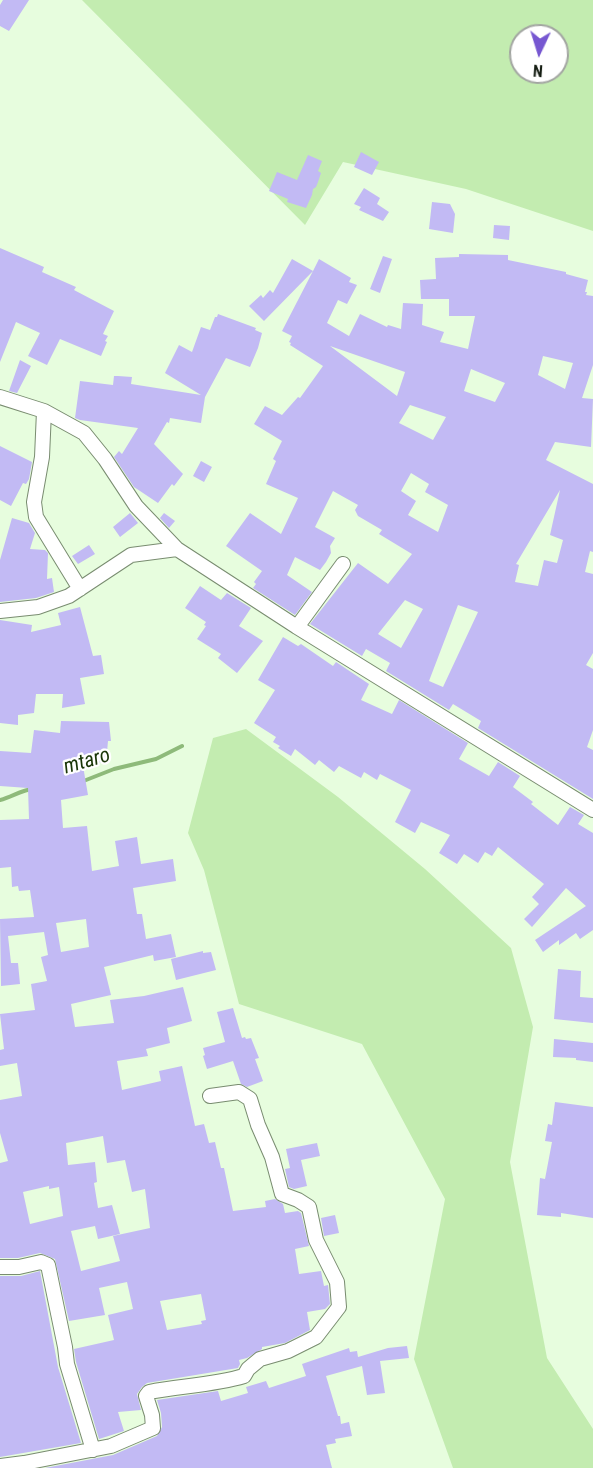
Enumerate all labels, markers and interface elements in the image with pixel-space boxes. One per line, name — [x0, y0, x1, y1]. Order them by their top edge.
north arrow — [509, 24, 569, 84]
text: N — [532, 61, 543, 80]
water label: mtaro — [61, 743, 113, 781]

